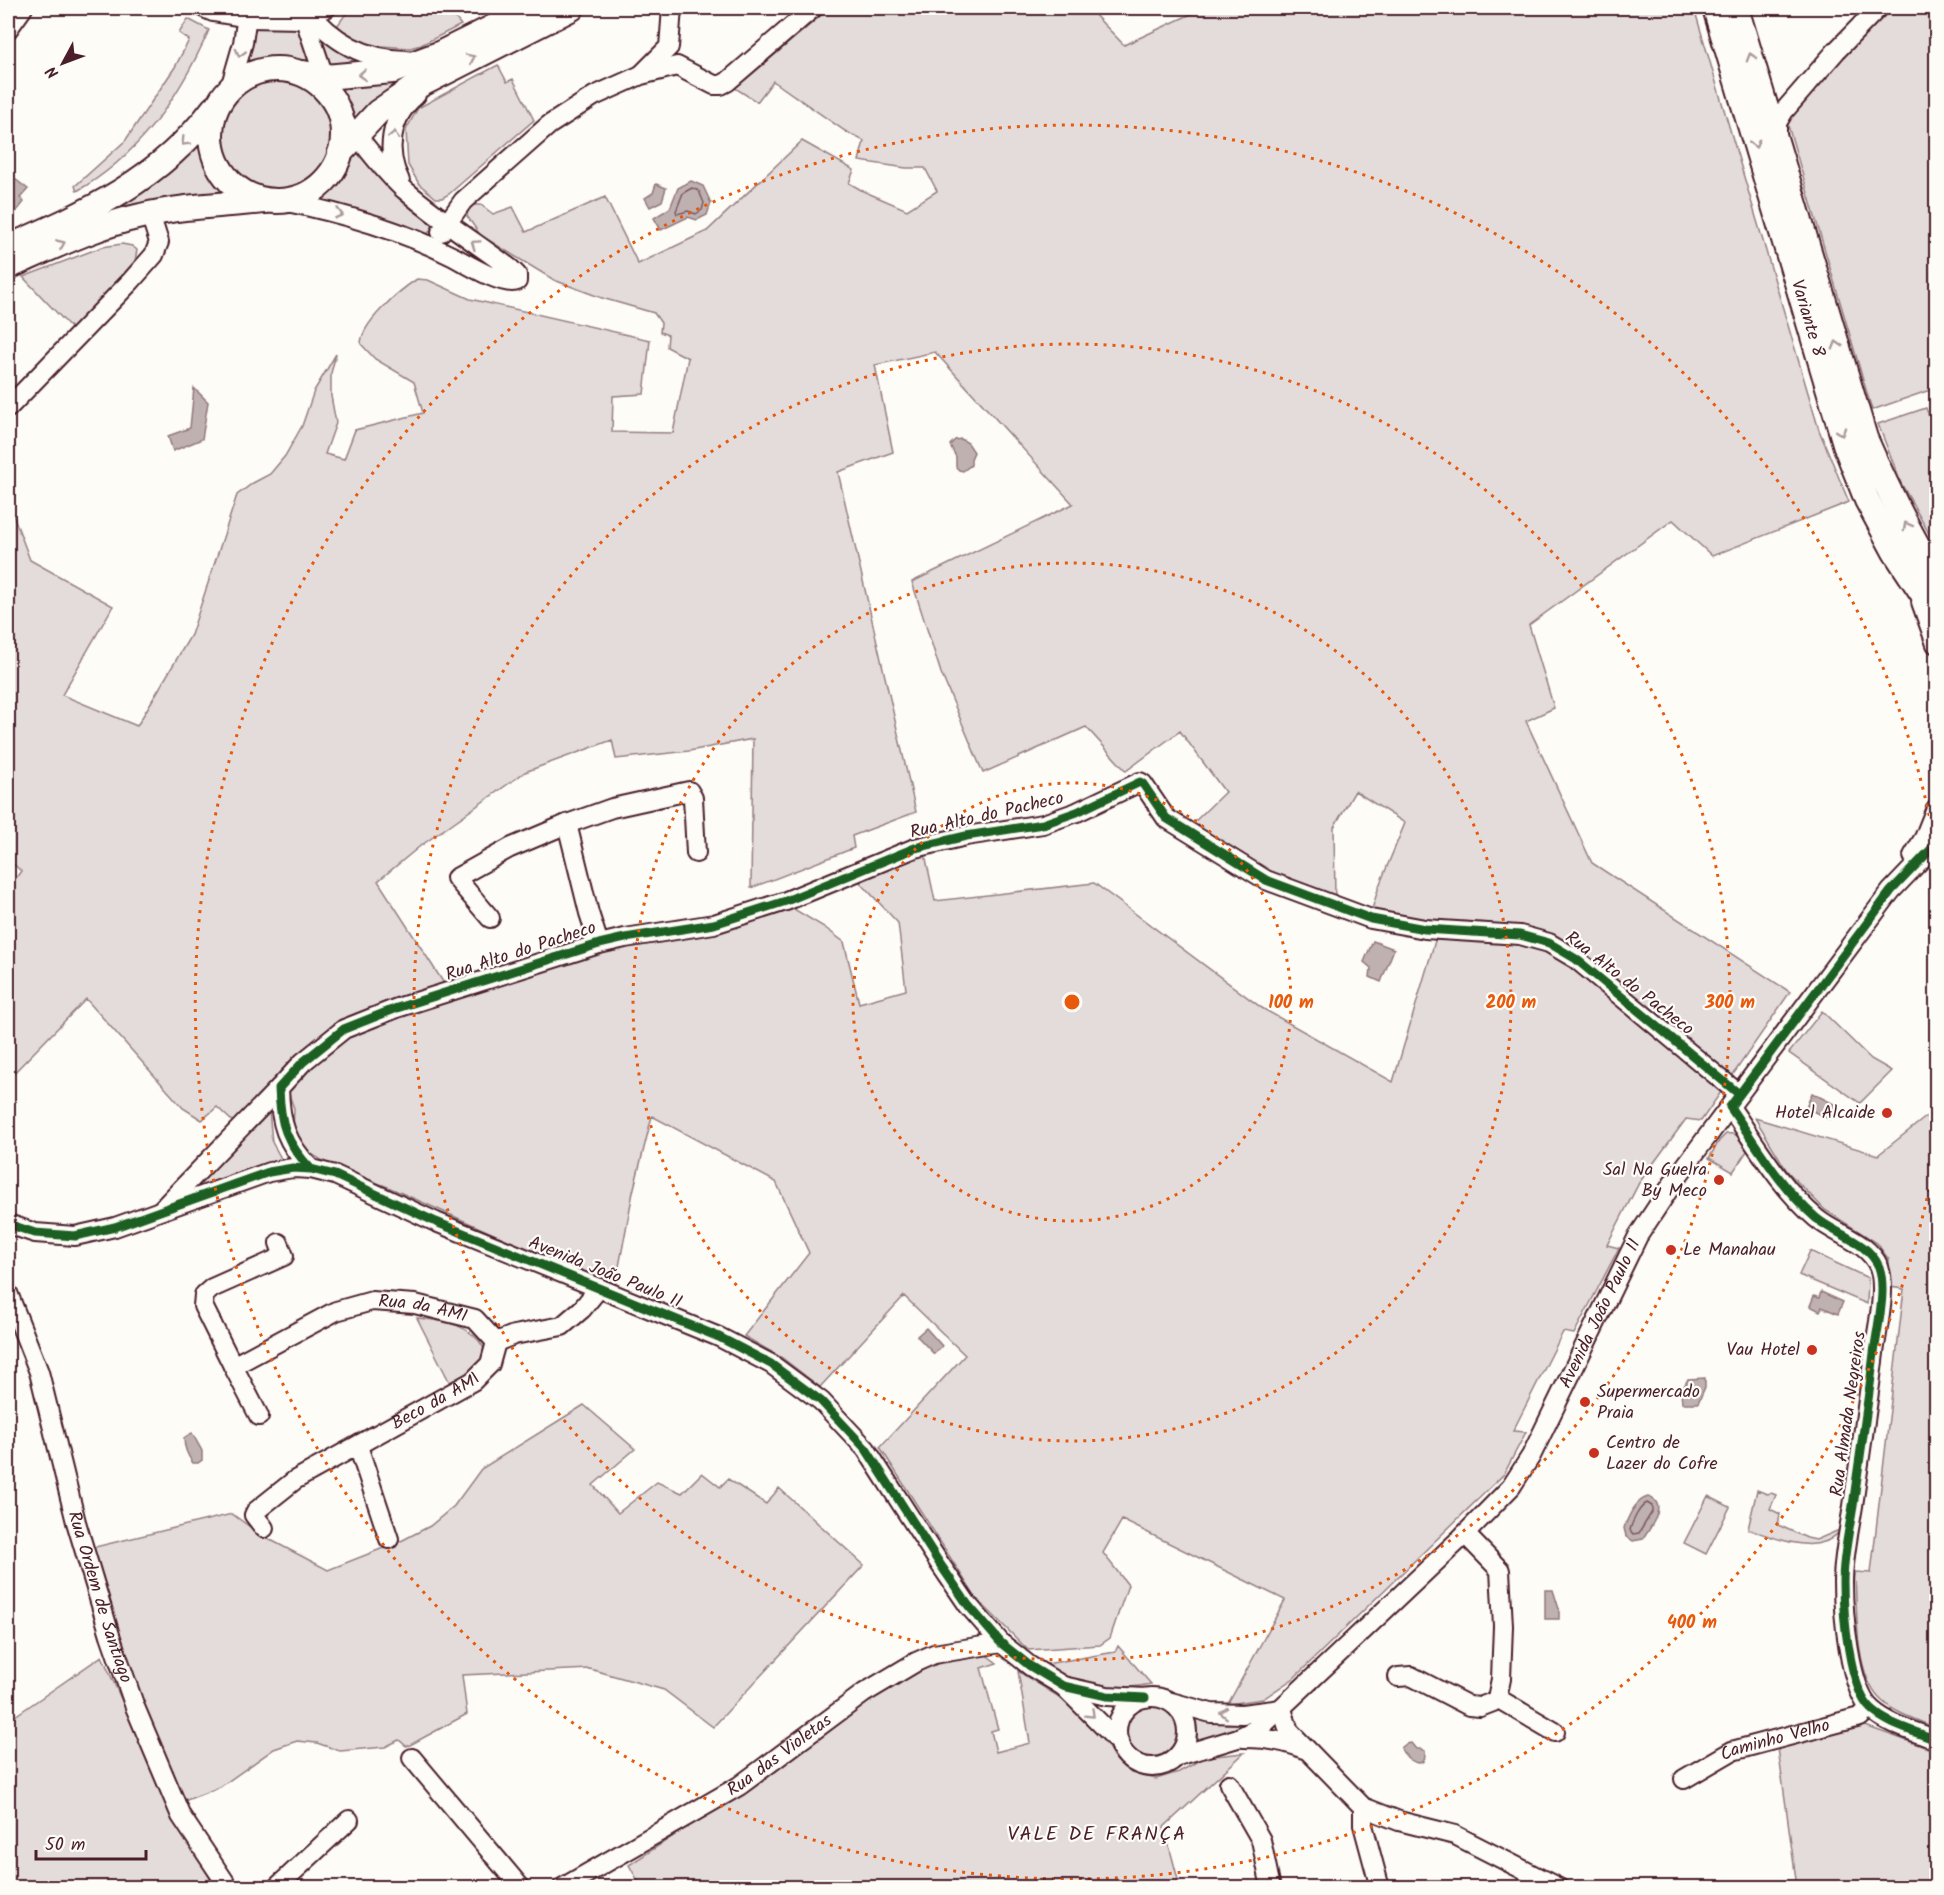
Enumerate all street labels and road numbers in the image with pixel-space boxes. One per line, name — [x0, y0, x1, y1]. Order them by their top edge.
street label: Variante 8 — [1782, 276, 1833, 361]
street label: Rua Alto do Pacheco — [907, 784, 1067, 848]
street label: Rua Alto do Pacheco — [442, 914, 600, 990]
street label: Rua Alto do Pacheco — [1558, 924, 1700, 1044]
street label: Avenida João Paulo II — [524, 1229, 686, 1317]
street label: Avenida João Paulo II — [1551, 1234, 1649, 1393]
street label: Rua da AMI — [377, 1287, 470, 1331]
street label: Rua Almada Negreiros — [1823, 1329, 1875, 1498]
street label: Beco da AMI — [386, 1366, 488, 1438]
street label: Rua Ordem de Santiago — [59, 1508, 140, 1687]
street label: Rua das Violetas — [722, 1707, 839, 1804]
street label: Caminho Velho — [1715, 1711, 1833, 1769]

